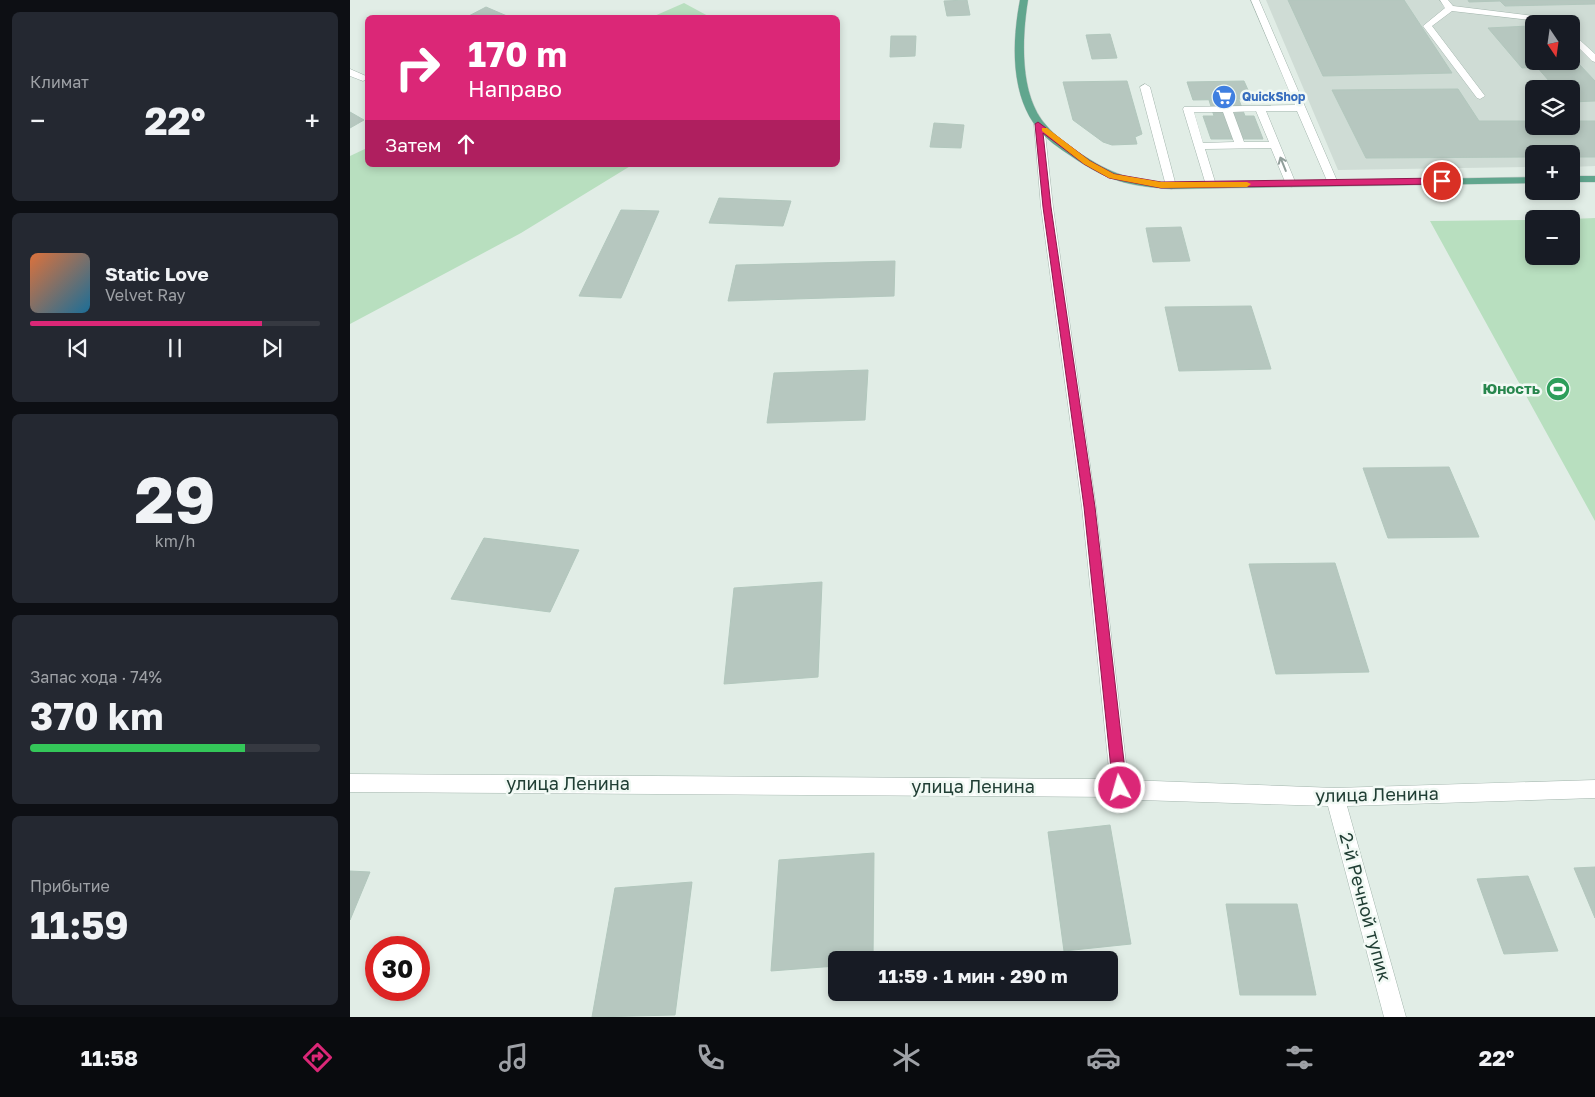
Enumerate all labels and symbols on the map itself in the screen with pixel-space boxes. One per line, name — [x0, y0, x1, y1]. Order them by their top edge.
north arrow — [1525, 15, 1580, 70]
supermarket icon: QuickShop — [1211, 84, 1237, 110]
place label: QuickShop — [1242, 89, 1306, 104]
one-way arrow — [1278, 157, 1287, 172]
pin — [1421, 160, 1463, 202]
sports icon: Юность — [1545, 376, 1571, 402]
place label: Юность — [1482, 379, 1540, 397]
position arrow — [1093, 761, 1145, 813]
street label: улица Ленина — [506, 772, 630, 794]
street label: улица Ленина — [911, 775, 1035, 797]
street label: улица Ленина — [1315, 782, 1439, 806]
street label: 2-й Речной тупик — [1335, 830, 1396, 984]
speed limit sign: 30 — [365, 936, 430, 1001]

